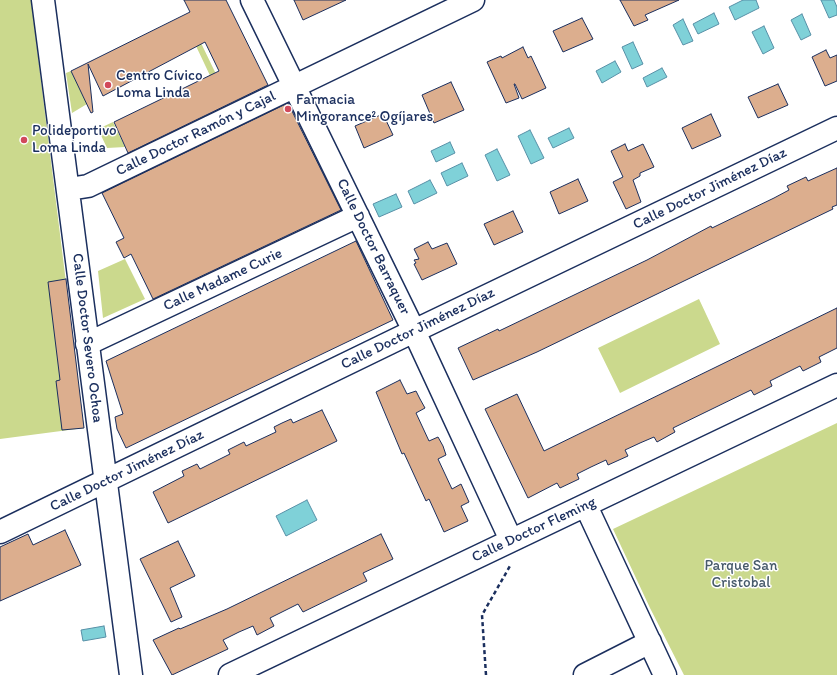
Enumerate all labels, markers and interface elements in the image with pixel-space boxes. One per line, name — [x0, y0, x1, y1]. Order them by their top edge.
place label: Centro Cívico Loma Linda — [116, 67, 203, 102]
marker: Centro Cívico Loma Linda — [103, 80, 113, 90]
street label: Calle Doctor Ramón y Cajal — [113, 87, 279, 181]
place label: Farmacia Mingorance² Ogíjares — [296, 91, 433, 126]
marker: Farmacia Mingorance² Ogíjares — [283, 104, 293, 114]
place label: Polideportivo Loma Linda — [32, 122, 117, 157]
marker: Polideportivo Loma Linda — [19, 135, 29, 145]
street label: Calle Doctor Jiménez Díaz — [630, 144, 790, 234]
street label: Calle Doctor Barraquer — [332, 176, 414, 318]
street label: Calle Madame Curie — [161, 245, 285, 315]
street label: Calle Doctor Severo Ochoa — [68, 252, 106, 424]
street label: Calle Doctor Jiménez Díaz — [338, 284, 498, 374]
street label: Calle Doctor Jiménez Díaz — [47, 426, 207, 516]
street label: Calle Doctor Fleming — [469, 493, 599, 567]
park label: Parque San Cristobal — [704, 557, 778, 592]

